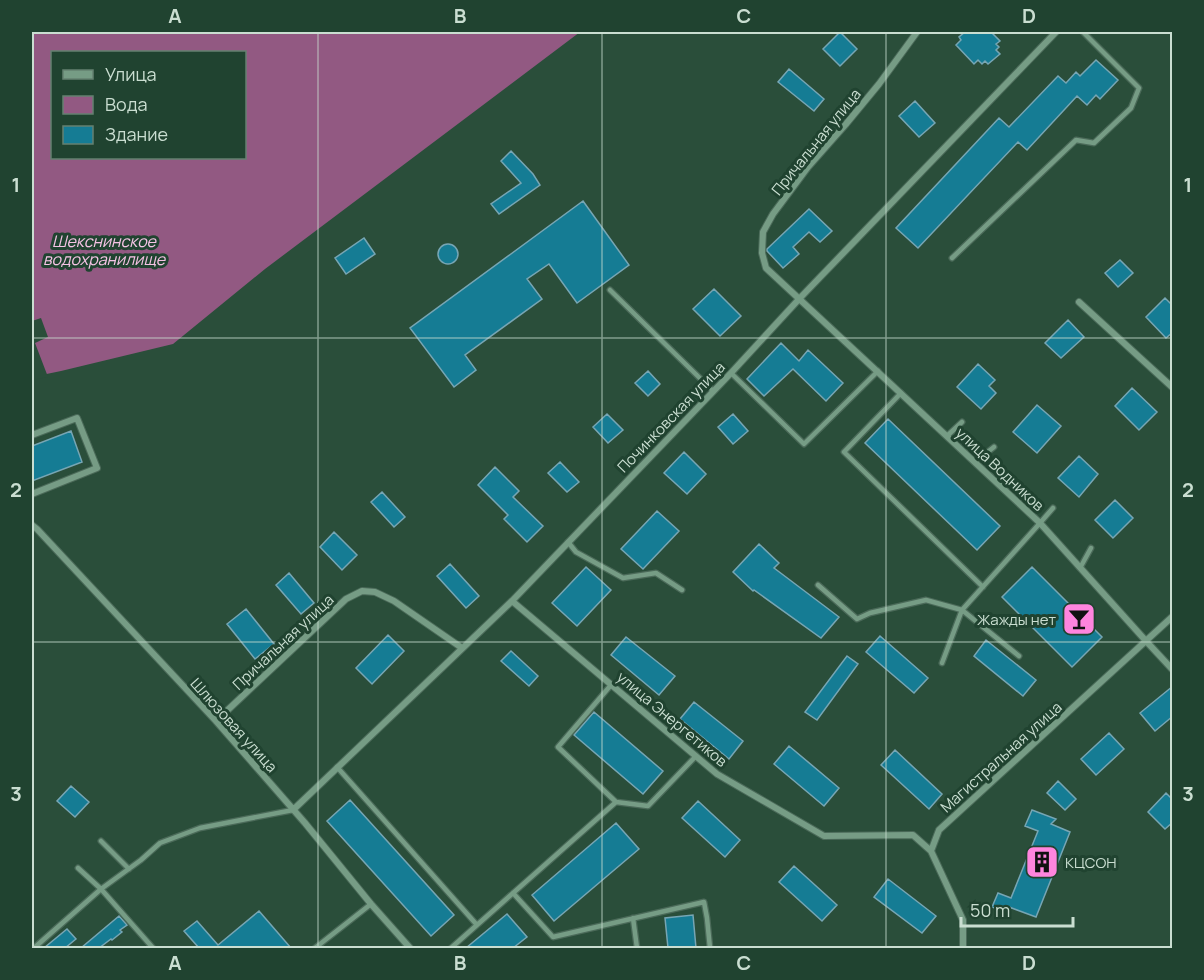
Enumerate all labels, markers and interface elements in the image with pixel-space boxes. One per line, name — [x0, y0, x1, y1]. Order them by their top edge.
text: A — [168, 2, 182, 29]
text: B — [454, 2, 467, 29]
text: C — [737, 2, 751, 29]
text: D — [1022, 2, 1036, 29]
legend — [51, 51, 246, 159]
text: Улица — [105, 62, 157, 86]
street label: Причальная улица — [766, 84, 866, 200]
text: Вода — [105, 92, 147, 116]
text: Здание — [105, 122, 168, 146]
text: 1 — [12, 171, 20, 198]
text: 1 — [1184, 171, 1192, 198]
water label: Шекснинское водохранилище — [43, 230, 167, 270]
street label: Починковская улица — [612, 357, 730, 477]
street label: улица Водников — [951, 422, 1049, 516]
text: 2 — [10, 476, 22, 503]
text: 2 — [1182, 476, 1194, 503]
street label: Причальная улица — [228, 589, 338, 695]
bar icon: Жажды нет — [1061, 601, 1097, 637]
place label: Жажды нет — [977, 609, 1056, 630]
street label: улица Энергетиков — [612, 666, 732, 772]
street label: Шлюзовая улица — [186, 673, 282, 777]
street label: Магистральная улица — [936, 697, 1066, 817]
text: 3 — [10, 780, 22, 807]
text: 3 — [1182, 780, 1194, 807]
building icon: КЦСОН — [1024, 844, 1060, 880]
place label: КЦСОН — [1065, 852, 1117, 873]
scale bar — [961, 890, 1074, 928]
text: 50 m — [970, 898, 1010, 922]
text: A — [168, 949, 182, 976]
text: B — [454, 949, 467, 976]
text: C — [737, 949, 751, 976]
text: D — [1022, 949, 1036, 976]

